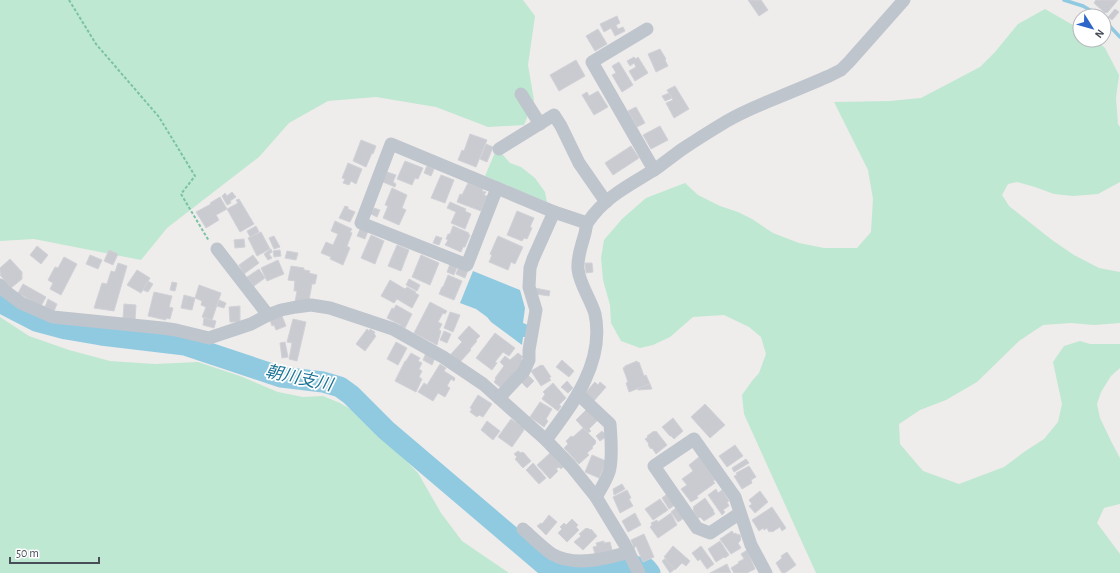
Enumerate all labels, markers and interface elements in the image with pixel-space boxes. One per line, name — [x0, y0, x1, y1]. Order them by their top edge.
north arrow — [1072, 8, 1112, 48]
text: N — [1093, 27, 1106, 40]
water label: 朝川支川 — [264, 362, 336, 394]
scale bar — [10, 539, 99, 565]
text: 50 m — [16, 547, 39, 559]

